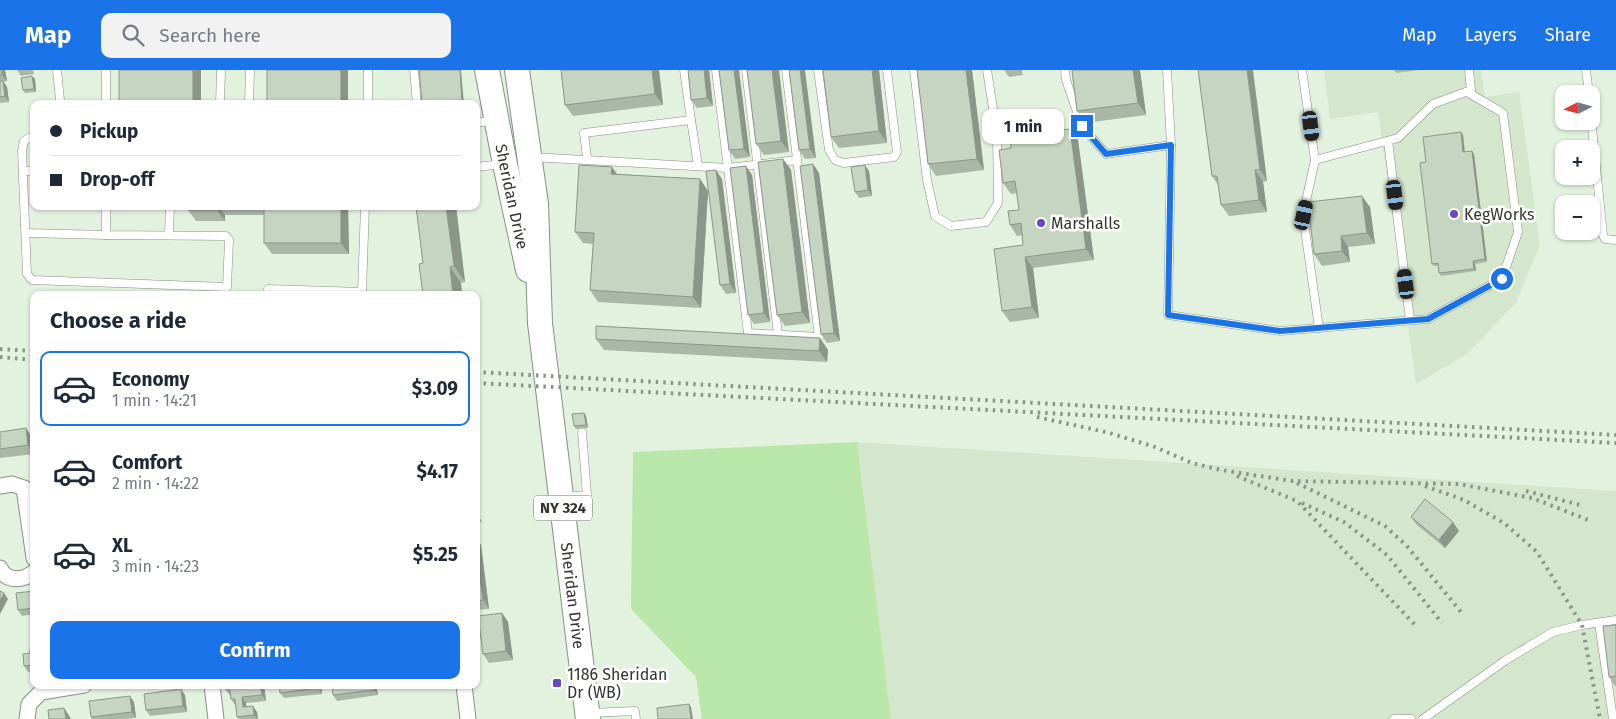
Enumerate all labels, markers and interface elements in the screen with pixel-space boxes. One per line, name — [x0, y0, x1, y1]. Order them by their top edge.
search box — [101, 13, 451, 58]
text: Map — [25, 21, 71, 49]
icon: search — [119, 21, 147, 49]
text: Search here — [159, 24, 261, 47]
text: Map — [1402, 24, 1437, 46]
text: Layers — [1465, 24, 1517, 46]
text: Share — [1545, 24, 1591, 46]
north arrow — [1555, 85, 1600, 130]
map controls — [1555, 85, 1600, 240]
callout: 1 min — [982, 108, 1064, 144]
car — [1301, 110, 1320, 142]
route end — [1071, 115, 1093, 137]
text: 1 min — [1004, 117, 1042, 136]
text: Pickup — [80, 120, 138, 143]
button: + — [1555, 140, 1600, 185]
street label: Sheridan Drive — [491, 142, 532, 251]
text: Drop-off — [80, 168, 154, 191]
car — [1385, 179, 1404, 211]
button: − — [1555, 195, 1600, 240]
car — [1293, 199, 1314, 231]
place label: KegWorks — [1464, 205, 1534, 224]
marker: KegWorks — [1448, 208, 1460, 220]
place label: Marshalls — [1051, 214, 1120, 233]
marker: Marshalls — [1035, 217, 1047, 229]
car — [1396, 268, 1415, 300]
route start — [1491, 268, 1513, 290]
text: Choose a ride — [50, 307, 186, 334]
icon: car — [52, 366, 97, 411]
text: Economy — [112, 368, 189, 391]
text: $3.09 — [412, 377, 458, 400]
text: 1 min · 14:21 — [112, 391, 197, 410]
icon: car — [52, 449, 97, 494]
text: Comfort — [112, 451, 182, 474]
text: $4.17 — [416, 460, 458, 483]
text: 2 min · 14:22 — [112, 474, 199, 493]
road number: NY 324 — [534, 496, 592, 520]
icon: car — [52, 532, 97, 577]
text: XL — [112, 534, 133, 557]
street label: Sheridan Drive — [557, 541, 588, 650]
text: $5.25 — [413, 543, 458, 566]
text: 3 min · 14:23 — [112, 557, 199, 576]
button: Confirm — [50, 621, 460, 679]
place label: 1186 Sheridan Dr (WB) — [567, 665, 667, 702]
marker: 1186 Sheridan Dr (WB) — [551, 677, 563, 689]

